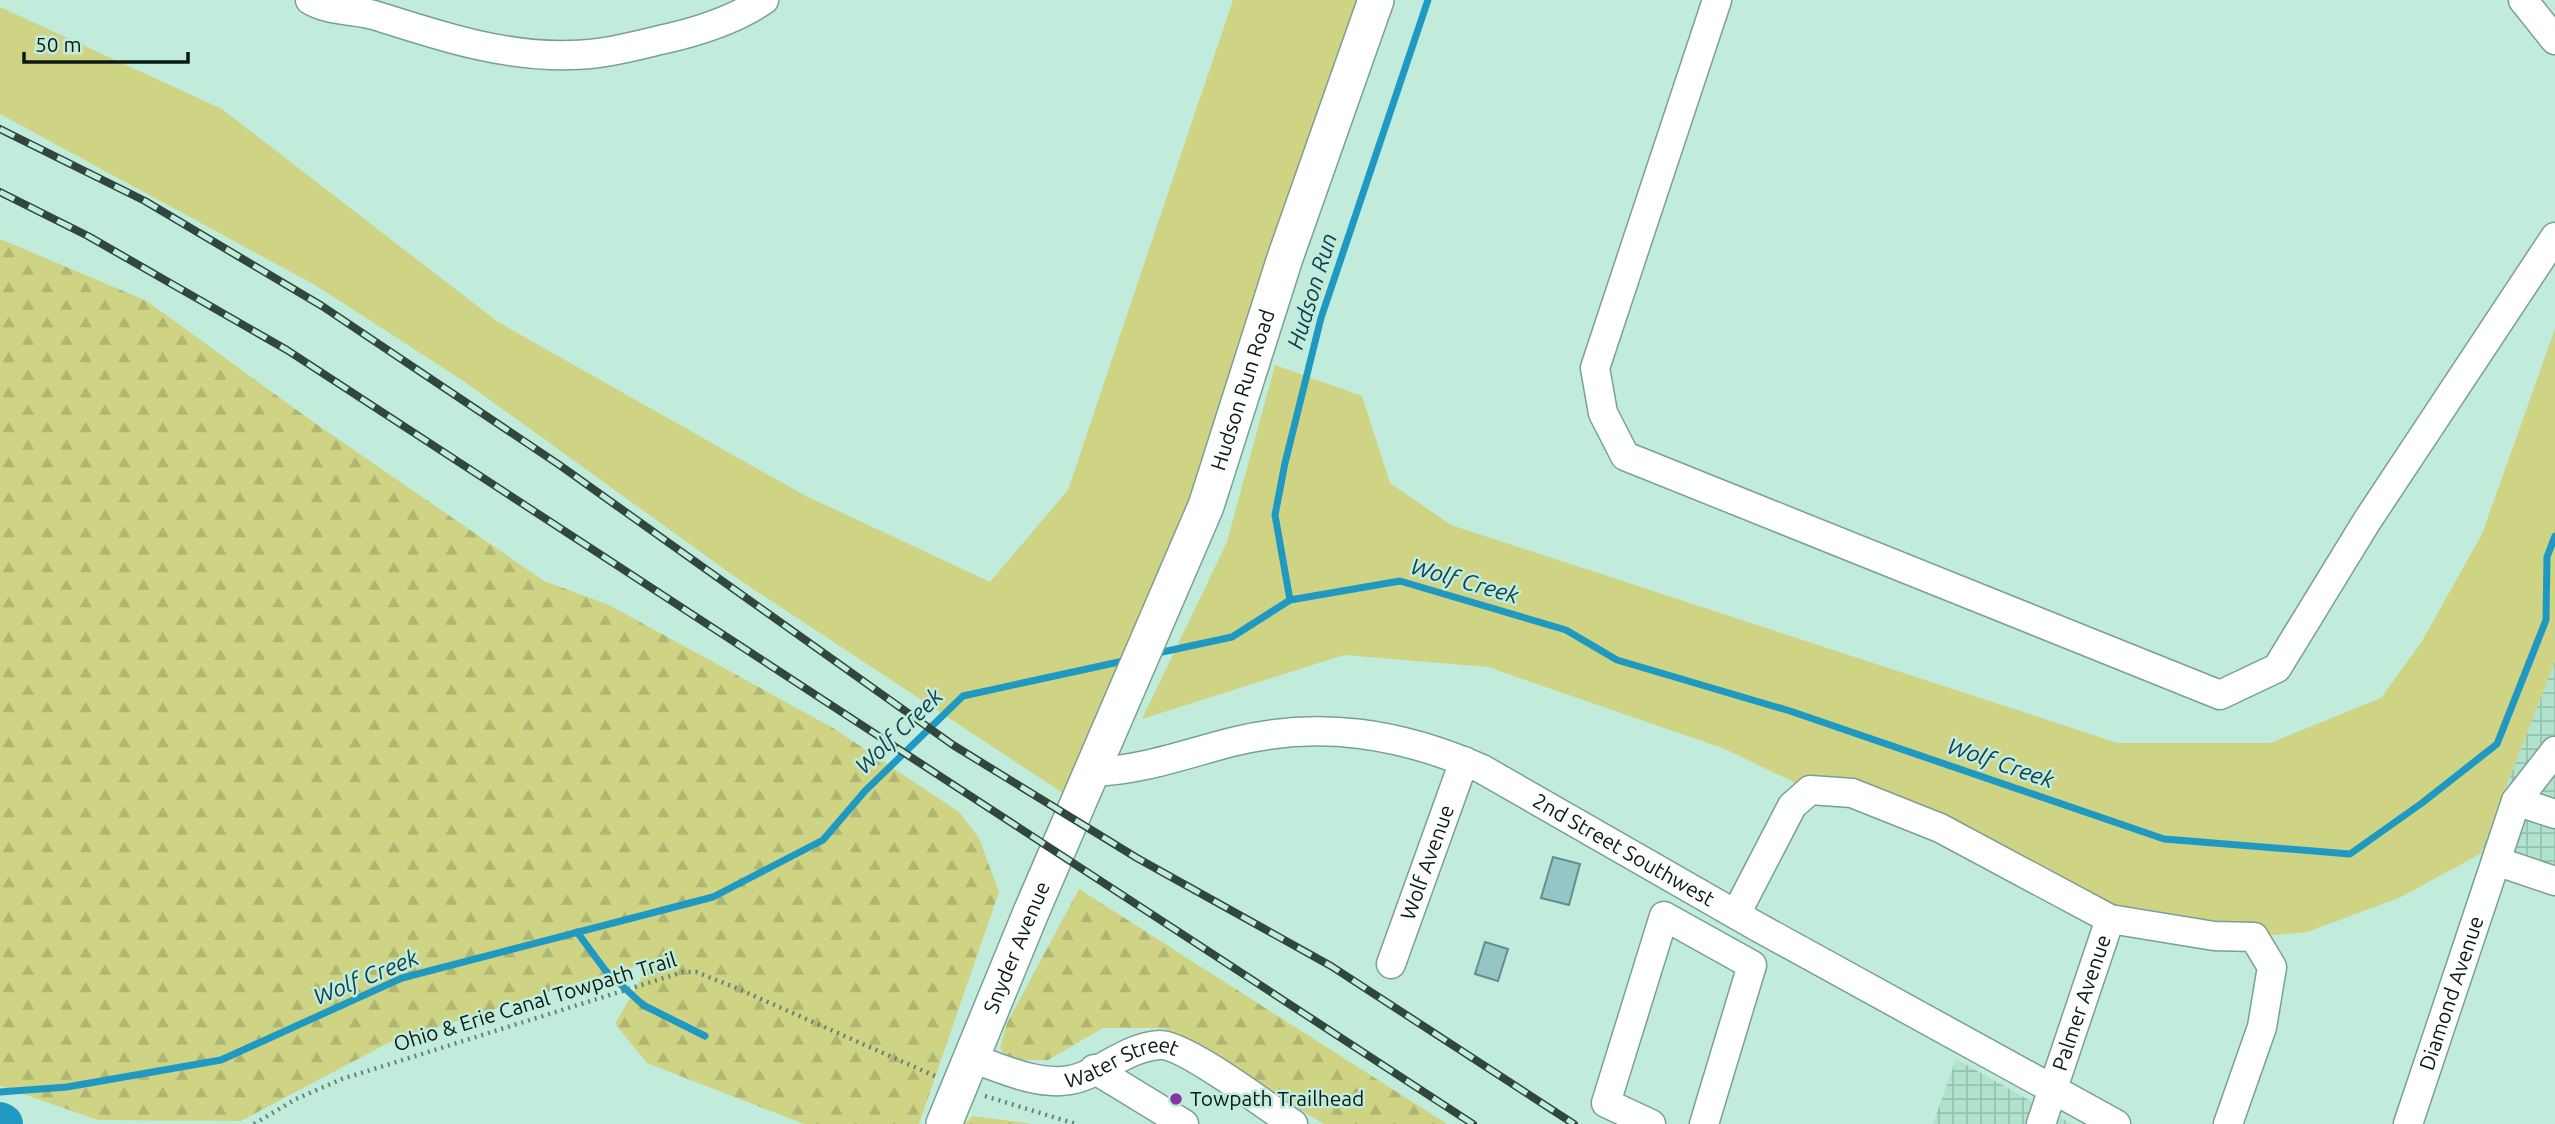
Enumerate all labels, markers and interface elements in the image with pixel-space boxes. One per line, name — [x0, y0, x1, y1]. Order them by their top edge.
scale bar — [24, 21, 189, 65]
text: 50 m — [35, 32, 82, 56]
water label: Hudson Run — [1282, 230, 1341, 352]
street label: Hudson Run Road — [1205, 306, 1279, 473]
water label: Wolf Creek — [1408, 553, 1522, 609]
water label: Wolf Creek — [850, 683, 948, 779]
water label: Wolf Creek — [1944, 733, 2058, 793]
street label: 2nd Street Southwest — [1529, 788, 1719, 911]
street label: Wolf Avenue — [1395, 801, 1458, 923]
street label: Snyder Avenue — [978, 877, 1054, 1016]
street label: Diamond Avenue — [2414, 913, 2488, 1073]
street label: Palmer Avenue — [2047, 931, 2115, 1073]
water label: Wolf Creek — [310, 944, 423, 1010]
street label: Ohio & Erie Canal Towpath Trail — [390, 946, 679, 1056]
street label: Water Street — [1062, 1032, 1183, 1092]
place label: Towpath Trailhead — [1190, 1086, 1364, 1110]
marker: Towpath Trailhead — [1168, 1091, 1184, 1107]

